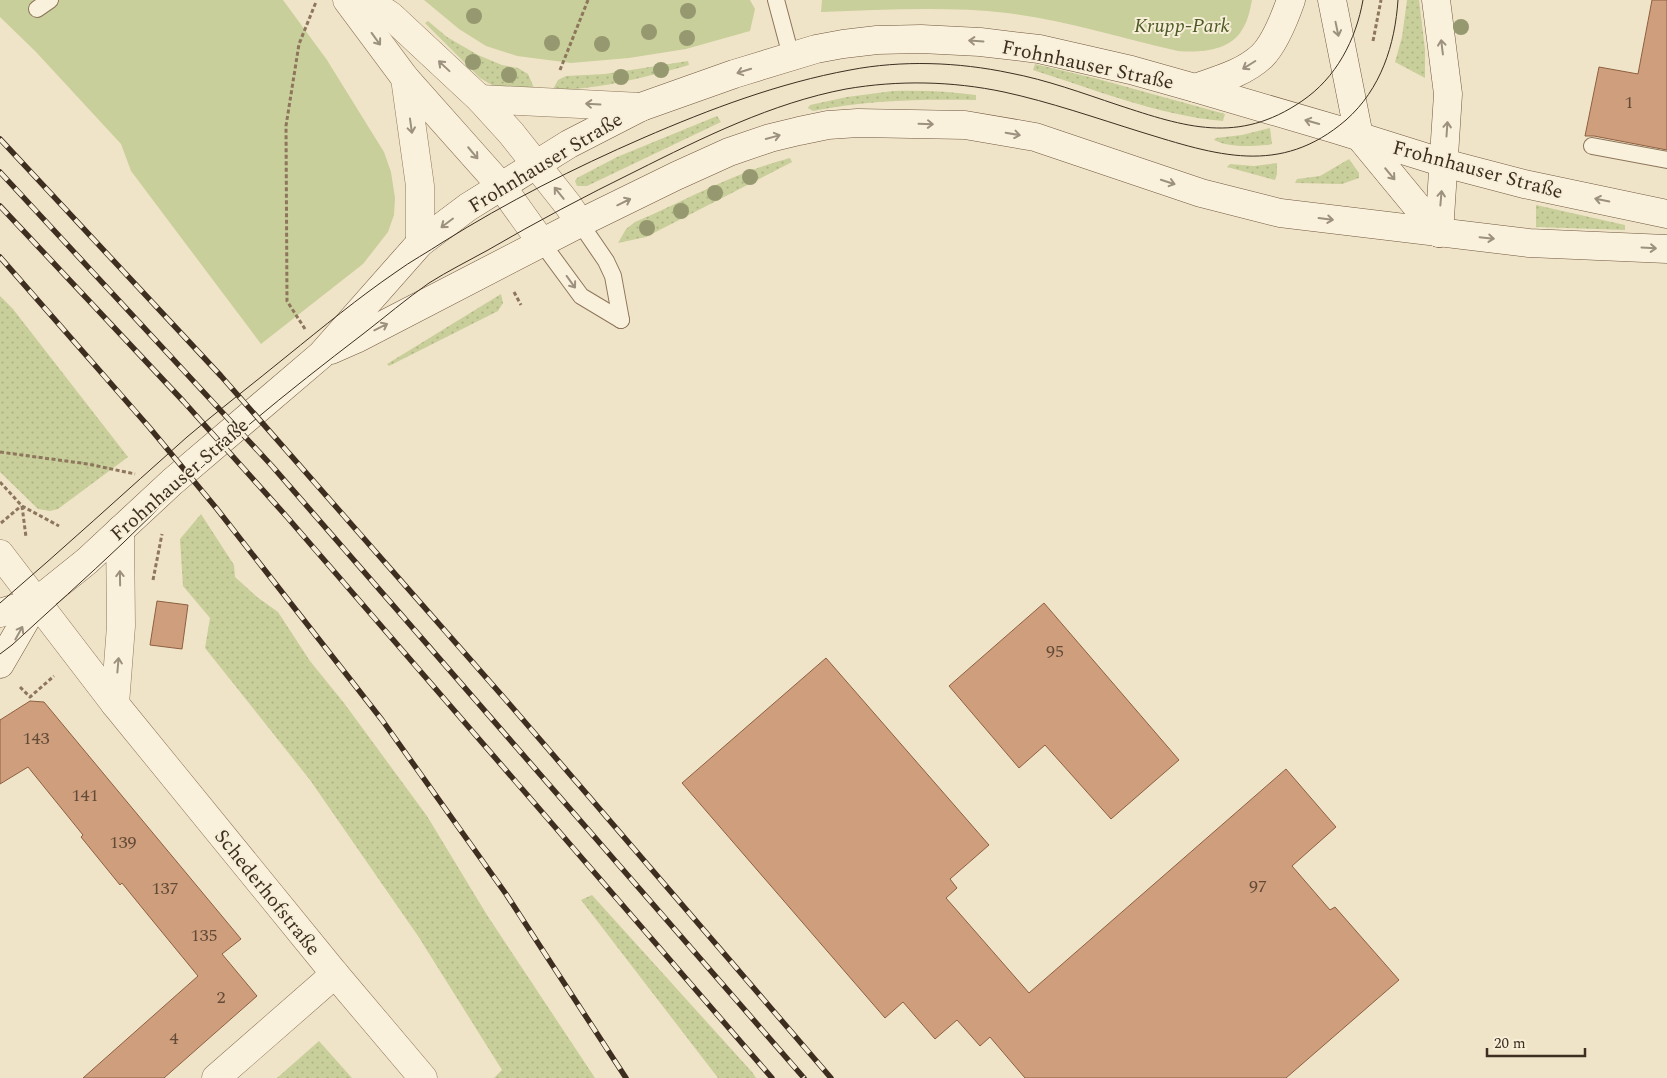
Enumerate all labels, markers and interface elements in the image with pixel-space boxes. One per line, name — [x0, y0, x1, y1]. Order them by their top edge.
park label: Krupp-Park — [1134, 11, 1231, 41]
one-way arrow — [1333, 20, 1342, 36]
one-way arrow — [371, 32, 381, 46]
street label: Frohnhauser Straße — [999, 32, 1177, 98]
one-way arrow — [969, 37, 985, 46]
one-way arrow — [1437, 40, 1447, 56]
one-way arrow — [438, 60, 451, 71]
one-way arrow — [1242, 61, 1256, 71]
one-way arrow — [737, 67, 753, 76]
house number: 1 — [1625, 89, 1634, 116]
one-way arrow — [585, 100, 601, 109]
street label: Frohnhauser Straße — [463, 105, 628, 221]
one-way arrow — [1305, 117, 1321, 127]
one-way arrow — [407, 118, 417, 134]
one-way arrow — [918, 119, 934, 129]
one-way arrow — [1442, 121, 1451, 137]
one-way arrow — [1005, 129, 1021, 139]
one-way arrow — [764, 132, 780, 142]
street label: Frohnhauser Straße — [1389, 133, 1566, 207]
one-way arrow — [467, 147, 478, 160]
one-way arrow — [1384, 167, 1395, 180]
one-way arrow — [1160, 178, 1175, 187]
one-way arrow — [553, 187, 564, 200]
one-way arrow — [1437, 191, 1446, 207]
one-way arrow — [1595, 195, 1611, 204]
one-way arrow — [616, 196, 631, 206]
one-way arrow — [1317, 214, 1333, 224]
one-way arrow — [440, 218, 454, 228]
one-way arrow — [1479, 233, 1495, 243]
one-way arrow — [1641, 243, 1657, 252]
one-way arrow — [566, 275, 576, 289]
one-way arrow — [373, 322, 388, 331]
street label: Frohnhauser Straße — [104, 411, 256, 549]
one-way arrow — [116, 570, 125, 586]
one-way arrow — [15, 626, 24, 641]
house number: 95 — [1046, 638, 1064, 665]
one-way arrow — [113, 657, 123, 673]
house number: 143 — [23, 725, 50, 752]
house number: 141 — [72, 782, 99, 809]
street label: Schederhofstraße — [207, 823, 328, 962]
house number: 139 — [110, 829, 137, 856]
house number: 97 — [1249, 873, 1267, 900]
house number: 137 — [152, 875, 179, 902]
house number: 135 — [191, 922, 218, 949]
house number: 2 — [217, 984, 226, 1011]
house number: 4 — [170, 1025, 179, 1052]
scale bar — [1487, 1026, 1584, 1058]
text: 20 m — [1494, 1032, 1526, 1055]

